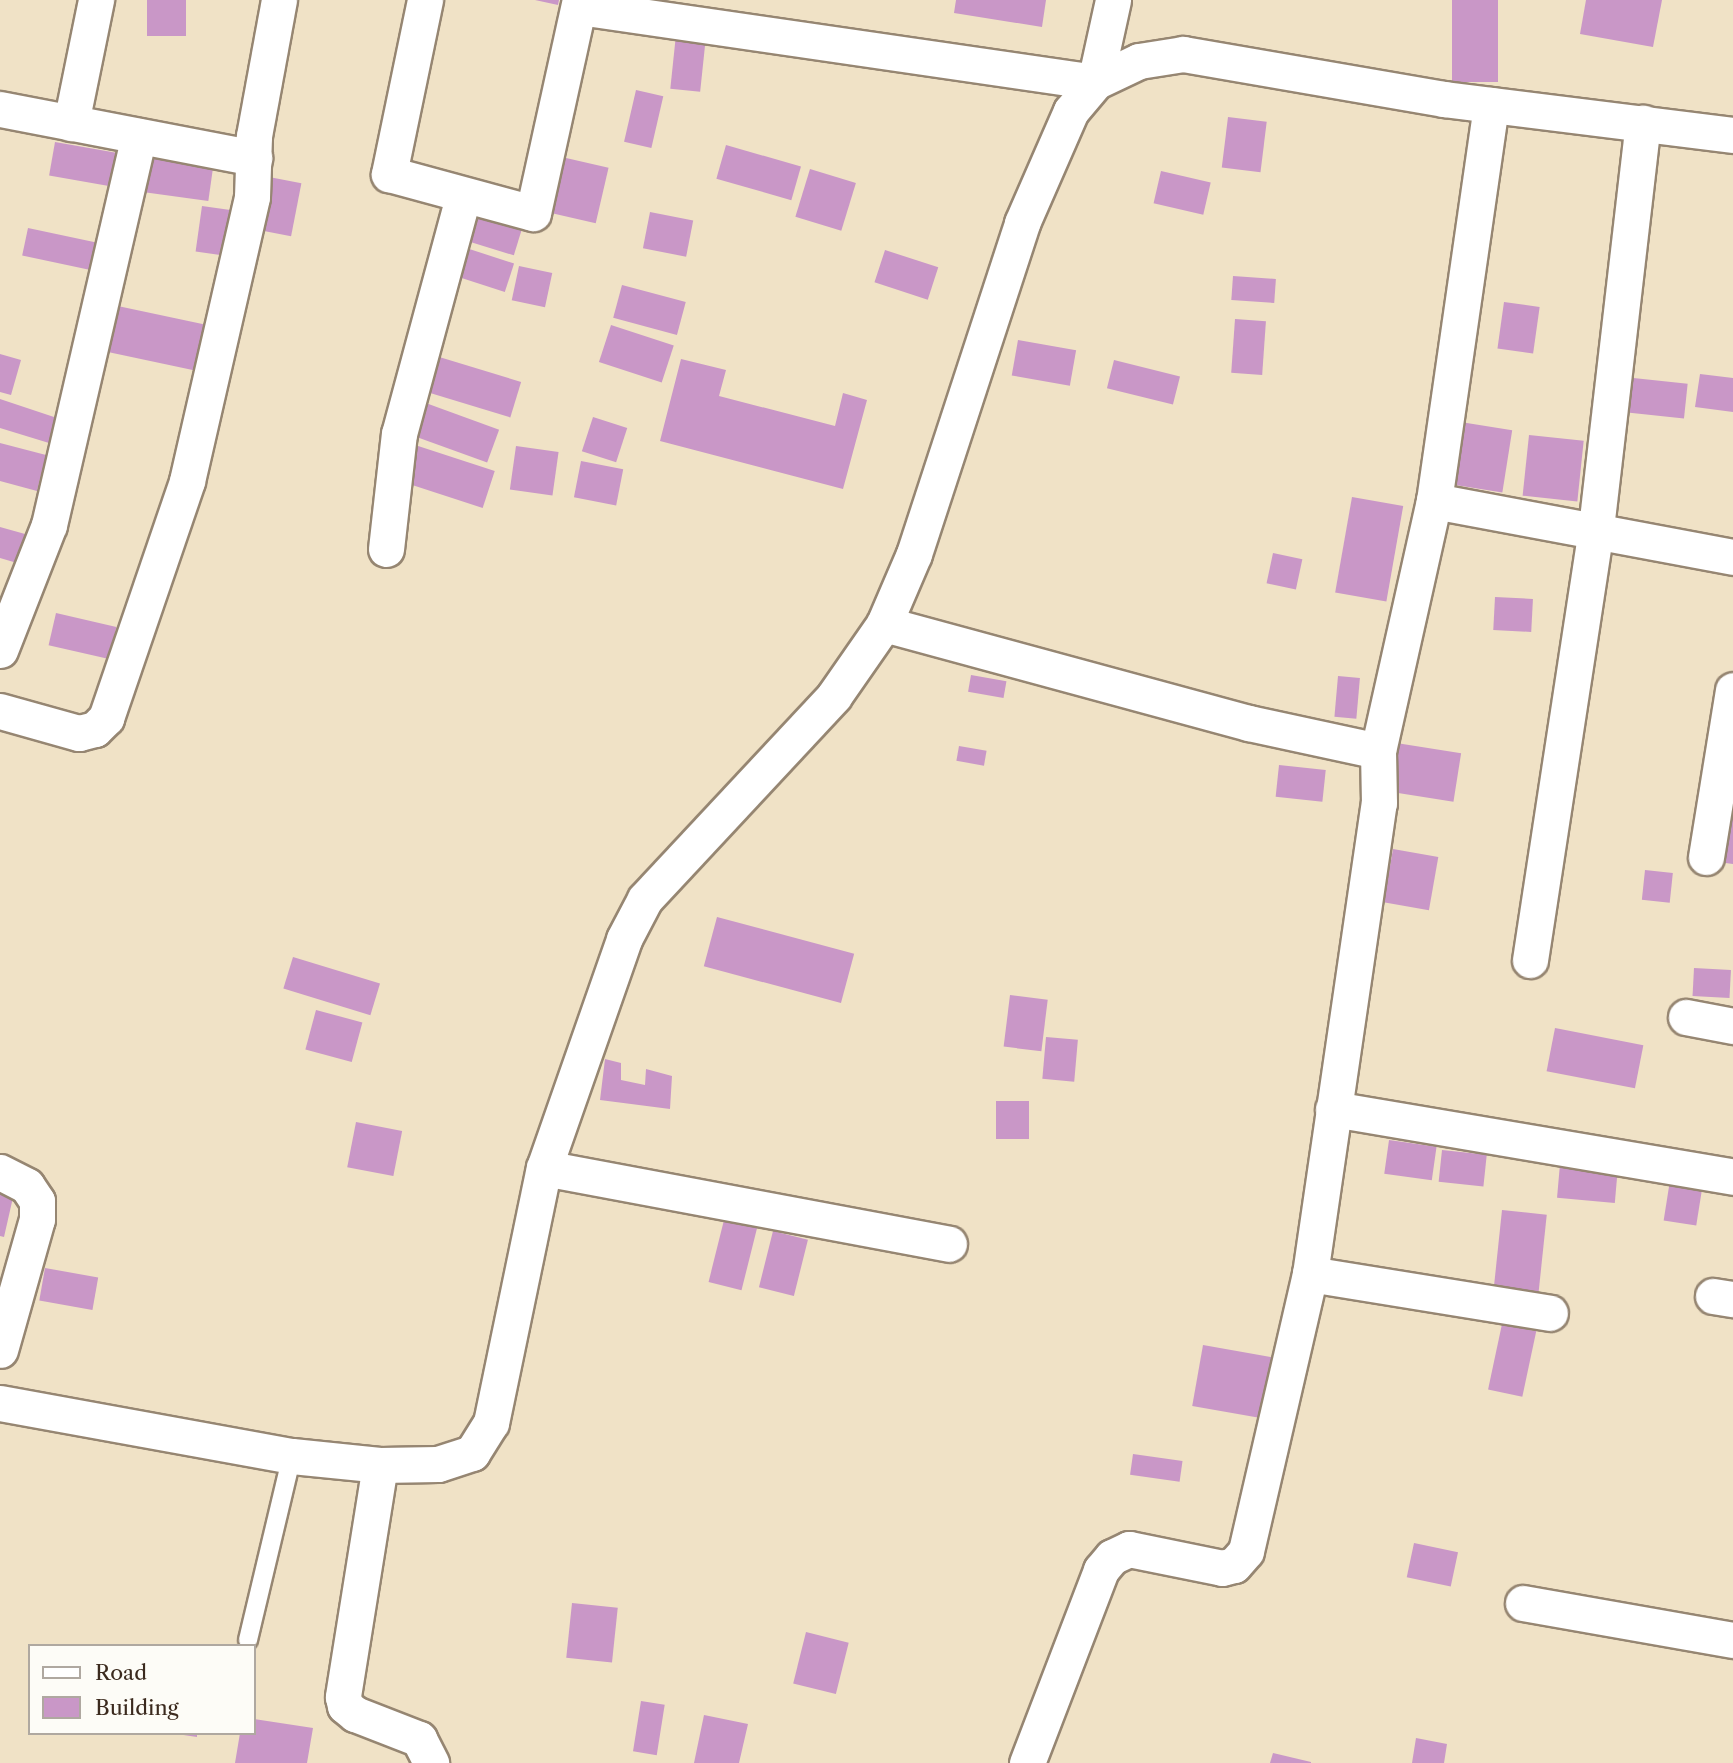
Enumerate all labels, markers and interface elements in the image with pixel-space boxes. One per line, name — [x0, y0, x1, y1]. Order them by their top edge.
legend — [28, 1644, 256, 1735]
text: Road — [95, 1660, 147, 1685]
text: Building — [95, 1695, 179, 1720]

